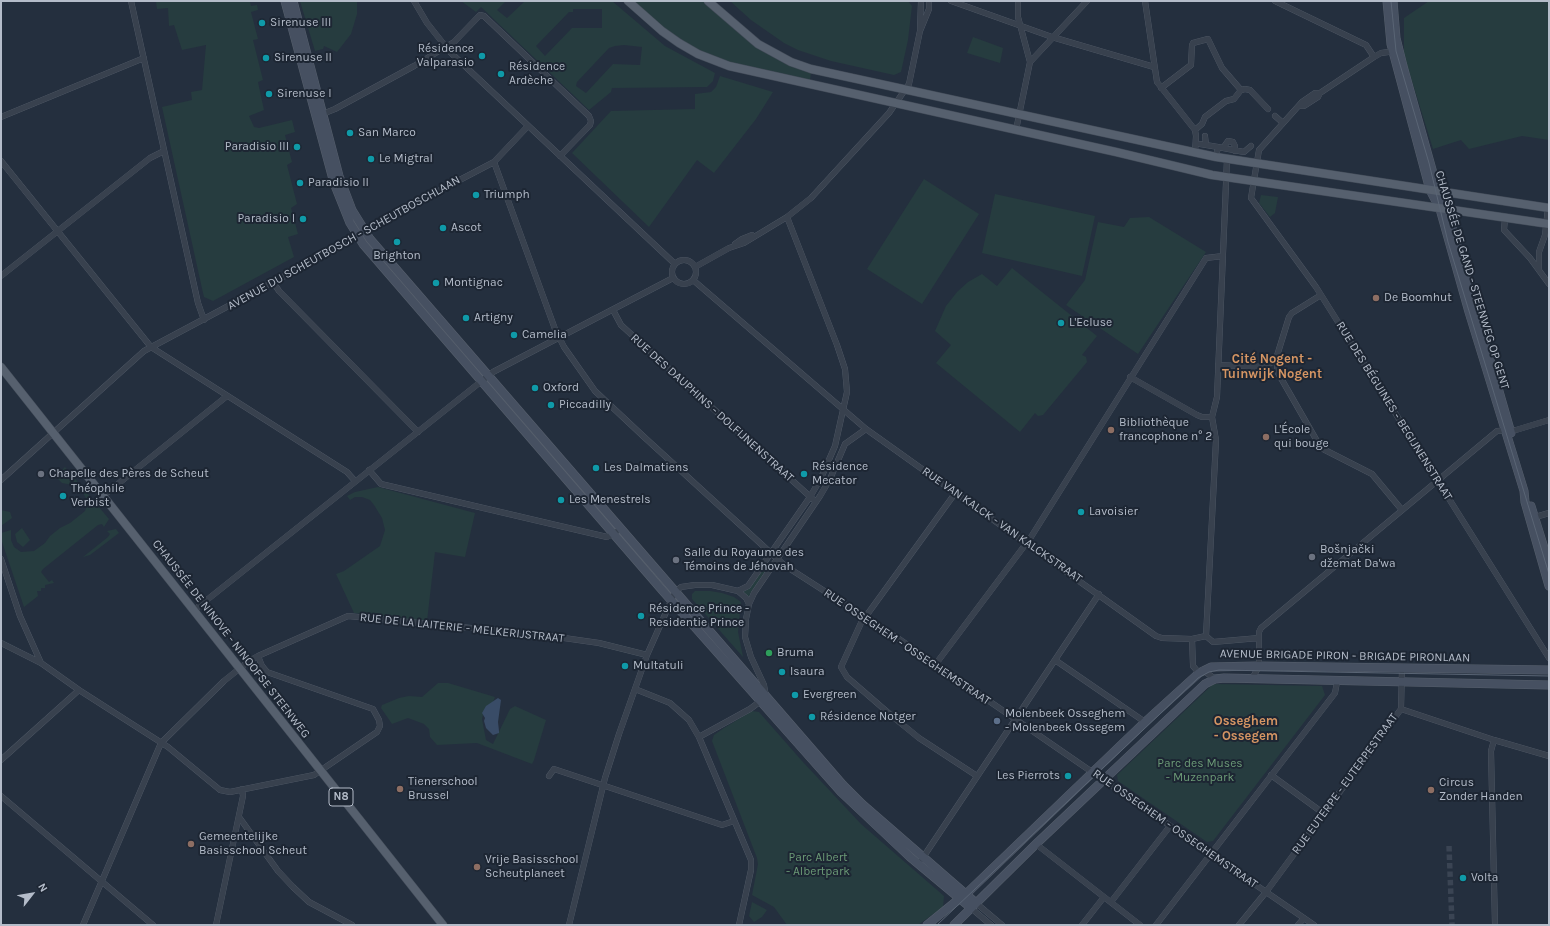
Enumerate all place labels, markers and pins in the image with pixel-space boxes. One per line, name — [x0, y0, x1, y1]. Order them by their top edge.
place label: Sirenuse III — [270, 16, 331, 30]
marker: Sirenuse III — [257, 18, 267, 28]
place label: Résidence Valparasio — [417, 42, 474, 70]
place label: Sirenuse II — [274, 51, 332, 65]
marker: Résidence Valparasio — [477, 51, 487, 61]
marker: Sirenuse II — [261, 53, 271, 63]
place label: Résidence Ardèche — [509, 60, 565, 88]
marker: Résidence Ardèche — [496, 69, 506, 79]
place label: Sirenuse I — [277, 87, 332, 101]
marker: Sirenuse I — [264, 89, 274, 99]
place label: San Marco — [358, 126, 416, 140]
marker: San Marco — [345, 128, 355, 138]
place label: Paradisio III — [225, 140, 289, 154]
marker: Paradisio III — [292, 142, 302, 152]
place label: Le Migtral — [379, 152, 433, 166]
marker: Le Migtral — [366, 154, 376, 164]
place label: Paradisio II — [308, 176, 369, 190]
marker: Paradisio II — [295, 178, 305, 188]
place label: Triumph — [484, 188, 530, 202]
marker: Triumph — [471, 190, 481, 200]
place label: Paradisio I — [237, 212, 295, 226]
marker: Paradisio I — [298, 214, 308, 224]
place label: Ascot — [451, 221, 481, 235]
marker: Ascot — [438, 223, 448, 233]
marker: Brighton — [392, 237, 402, 247]
place label: Brighton — [373, 249, 421, 263]
place label: Montignac — [444, 276, 503, 290]
marker: Montignac — [431, 278, 441, 288]
place label: De Boomhut — [1384, 291, 1452, 305]
marker: De Boomhut — [1371, 293, 1381, 303]
place label: Artigny — [474, 311, 513, 325]
marker: Artigny — [461, 313, 471, 323]
place label: L'Ecluse — [1069, 316, 1112, 330]
marker: L'Ecluse — [1056, 318, 1066, 328]
place label: Camelia — [522, 328, 567, 342]
marker: Camelia — [509, 330, 519, 340]
place label: Oxford — [543, 381, 579, 395]
marker: Oxford — [530, 383, 540, 393]
place label: Piccadilly — [559, 398, 611, 412]
marker: Piccadilly — [546, 400, 556, 410]
place label: Bibliothèque francophone n° 2 — [1119, 416, 1212, 444]
place label: L'École qui bouge — [1274, 423, 1329, 451]
marker: Bibliothèque francophone n° 2 — [1106, 425, 1116, 435]
marker: L'École qui bouge — [1261, 432, 1271, 442]
place label: Résidence Mecator — [812, 460, 868, 488]
place label: Les Dalmatiens — [604, 461, 688, 475]
marker: Les Dalmatiens — [591, 463, 601, 473]
place label: Chapelle des Pères de Scheut — [49, 467, 209, 481]
marker: Chapelle des Pères de Scheut — [36, 469, 46, 479]
marker: Résidence Mecator — [799, 469, 809, 479]
place label: Théophile Verbist — [71, 482, 124, 510]
marker: Théophile Verbist — [58, 491, 68, 501]
place label: Les Menestrels — [569, 493, 651, 507]
marker: Les Menestrels — [556, 495, 566, 505]
place label: Lavoisier — [1089, 505, 1138, 519]
marker: Lavoisier — [1076, 507, 1086, 517]
place label: Bošnjački džemat Da'wa — [1320, 543, 1396, 571]
place label: Salle du Royaume des Témoins de Jéhovah — [684, 546, 804, 574]
marker: Bošnjački džemat Da'wa — [1307, 552, 1317, 562]
marker: Salle du Royaume des Témoins de Jéhovah — [671, 555, 681, 565]
place label: Résidence Prince - Residentie Prince — [649, 602, 749, 630]
marker: Résidence Prince - Residentie Prince — [636, 611, 646, 621]
place label: Bruma — [777, 646, 814, 660]
marker: Bruma — [764, 648, 774, 658]
place label: Multatuli — [633, 659, 684, 673]
marker: Multatuli — [620, 661, 630, 671]
place label: Isaura — [790, 665, 824, 679]
marker: Isaura — [777, 667, 787, 677]
place label: Evergreen — [803, 688, 857, 702]
marker: Evergreen — [790, 690, 800, 700]
place label: Molenbeek Osseghem - Molenbeek Ossegem — [1005, 707, 1125, 735]
place label: Résidence Notger — [820, 710, 916, 724]
marker: Résidence Notger — [807, 712, 817, 722]
marker: Molenbeek Osseghem - Molenbeek Ossegem — [992, 716, 1002, 726]
place label: Les Pierrots — [997, 769, 1060, 783]
marker: Les Pierrots — [1063, 771, 1073, 781]
place label: Tienerschool Brussel — [408, 775, 478, 803]
place label: Circus Zonder Handen — [1439, 776, 1523, 804]
marker: Tienerschool Brussel — [395, 784, 405, 794]
marker: Circus Zonder Handen — [1426, 785, 1436, 795]
place label: Gemeentelijke Basisschool Scheut — [199, 830, 307, 858]
marker: Gemeentelijke Basisschool Scheut — [186, 839, 196, 849]
place label: Vrije Basisschool Scheutplaneet — [485, 853, 579, 881]
marker: Vrije Basisschool Scheutplaneet — [472, 862, 482, 872]
place label: Volta — [1471, 871, 1498, 885]
marker: Volta — [1458, 873, 1468, 883]

